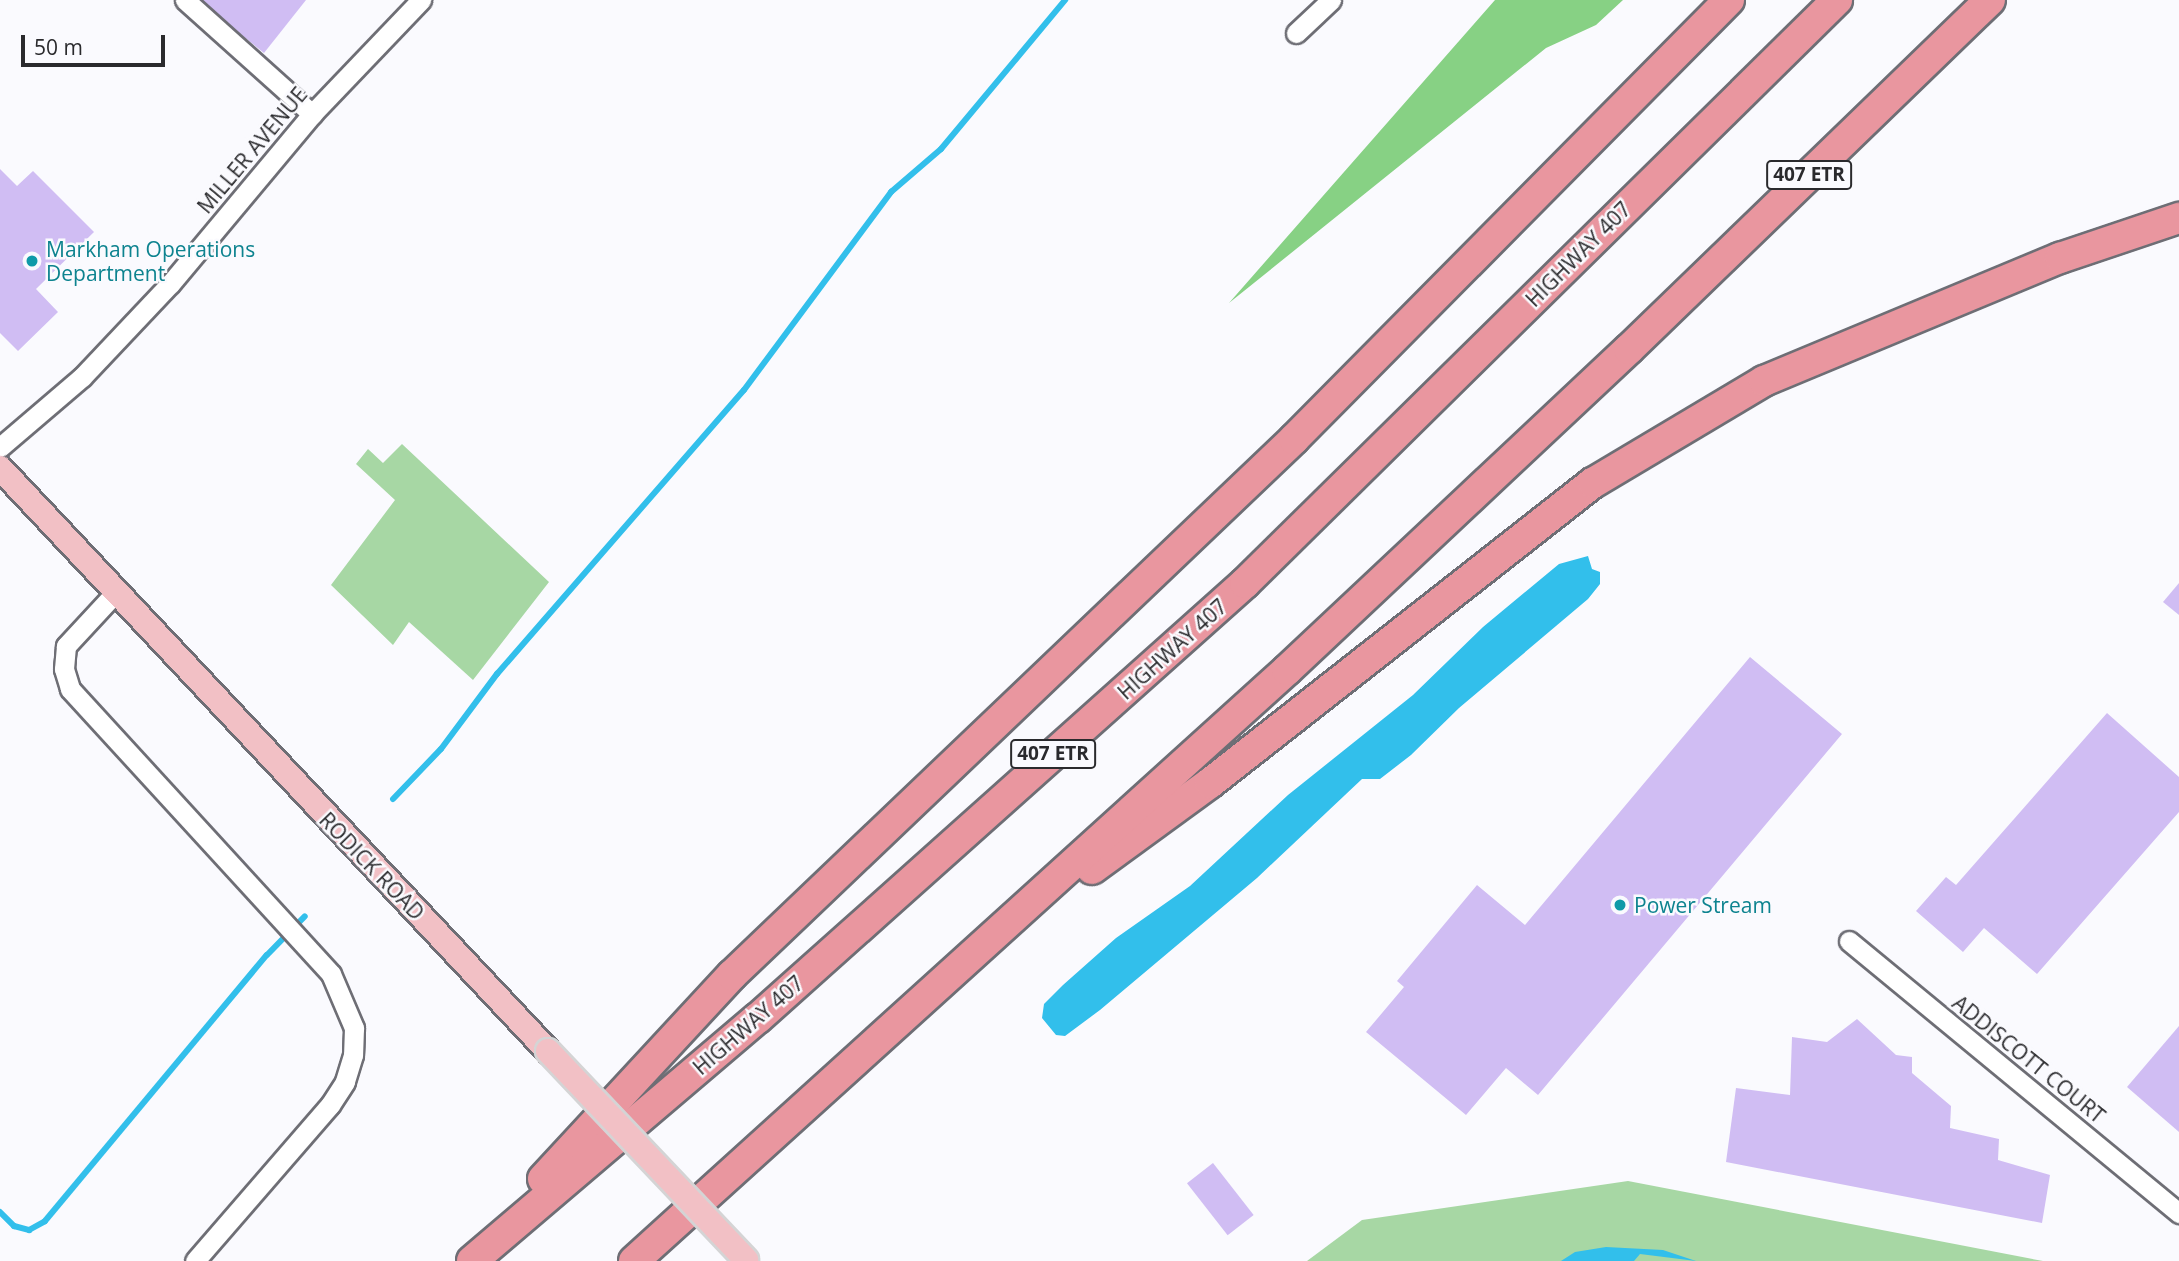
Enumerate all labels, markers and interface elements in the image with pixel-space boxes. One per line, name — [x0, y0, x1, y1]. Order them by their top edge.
scale bar — [24, 21, 168, 65]
text: 50 m — [34, 33, 83, 61]
street label: MILLER AVENUE — [192, 82, 312, 218]
road number: 407 ETR — [1765, 160, 1853, 190]
street label: HIGHWAY 407 — [1520, 196, 1636, 312]
place label: Markham Operations Department — [46, 236, 255, 286]
marker: Markham Operations Department — [24, 253, 40, 269]
street label: HIGHWAY 407 — [1112, 593, 1232, 705]
road number: 407 ETR — [1009, 738, 1097, 769]
street label: RODICK ROAD — [314, 807, 430, 925]
place label: Power Stream — [1634, 892, 1772, 918]
marker: Power Stream — [1612, 897, 1628, 913]
street label: HIGHWAY 407 — [688, 970, 808, 1080]
street label: ADDISCOTT COURT — [1948, 990, 2110, 1128]

